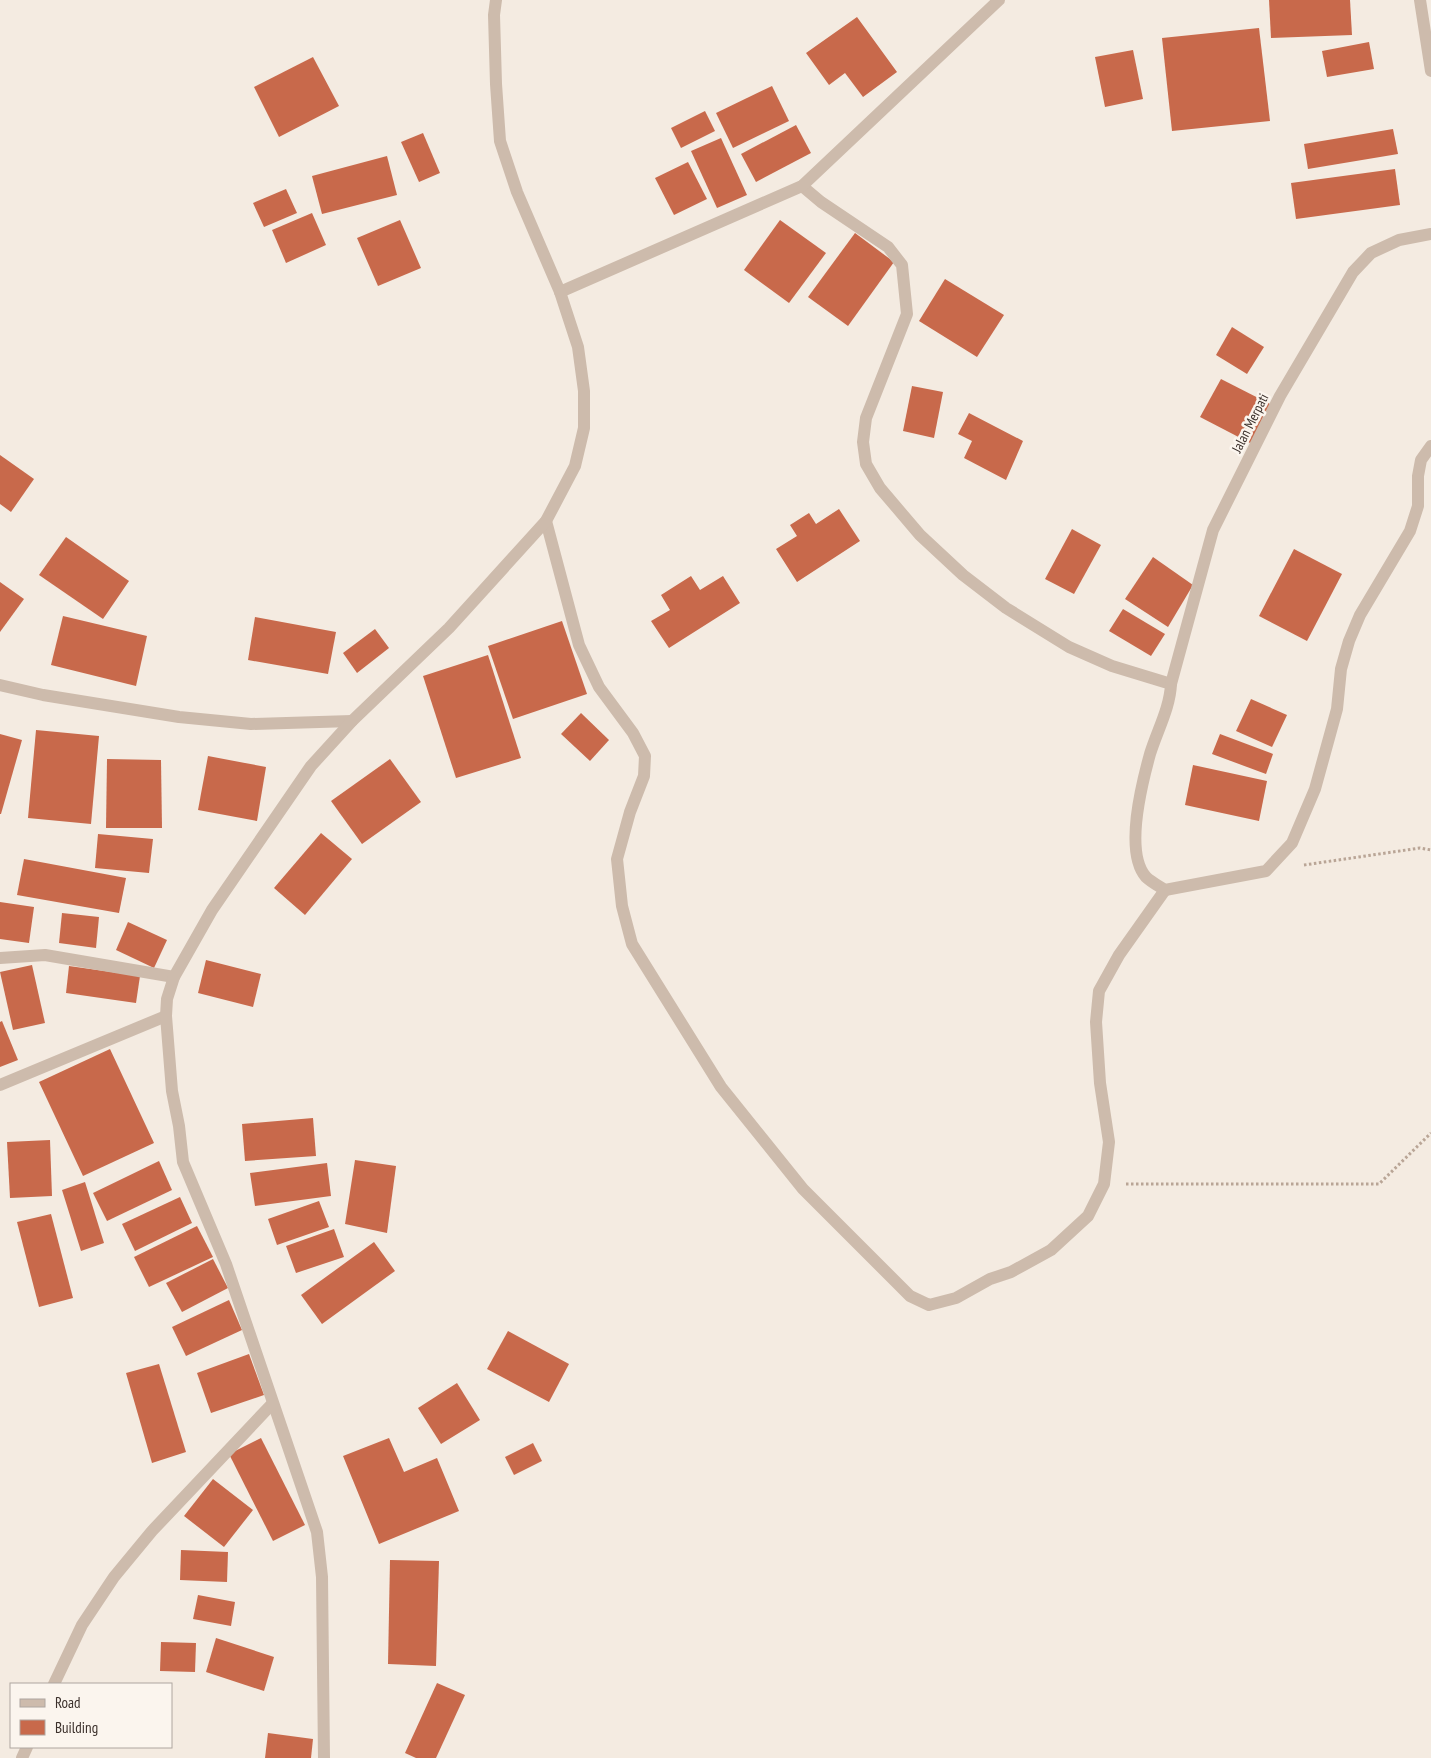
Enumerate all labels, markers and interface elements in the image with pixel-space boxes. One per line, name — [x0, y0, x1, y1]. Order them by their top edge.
street label: Jalan Merpati — [1227, 390, 1273, 457]
legend — [10, 1683, 172, 1748]
text: Road — [55, 1693, 81, 1712]
text: Building — [55, 1718, 98, 1737]

